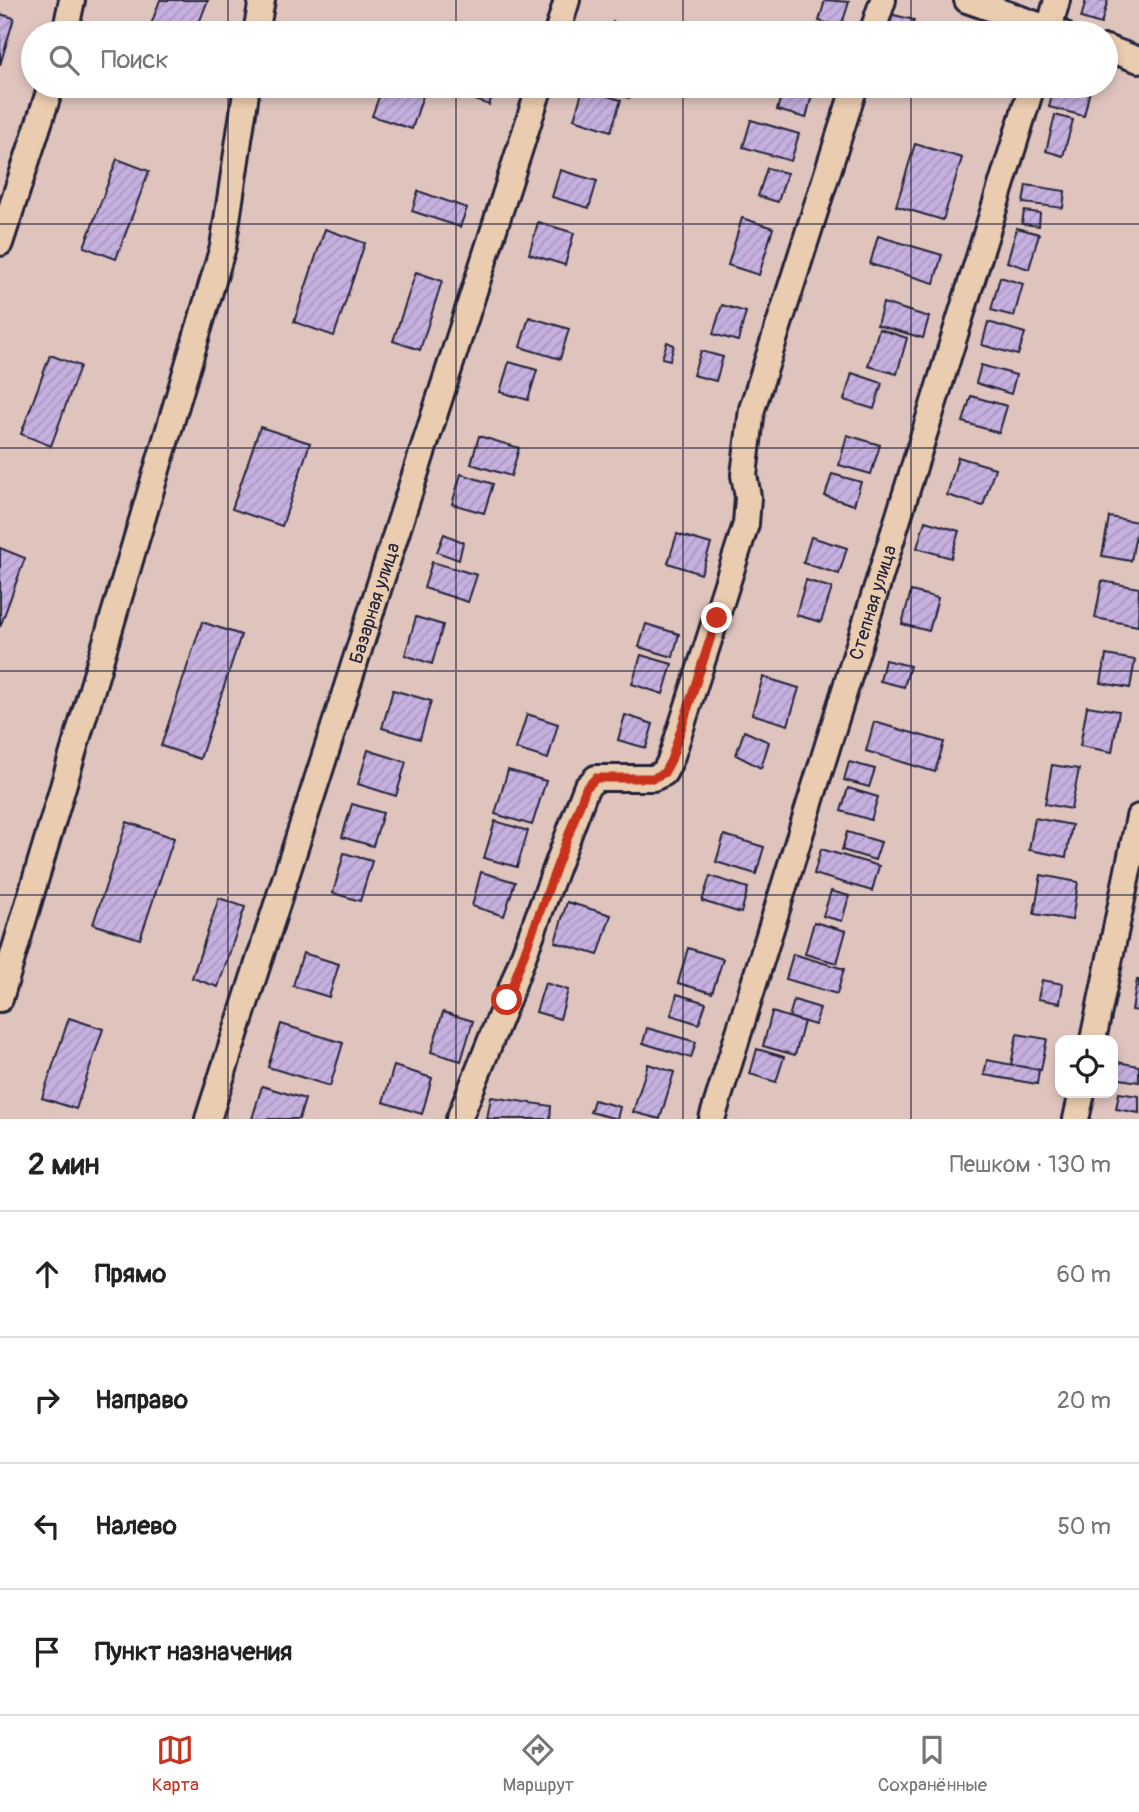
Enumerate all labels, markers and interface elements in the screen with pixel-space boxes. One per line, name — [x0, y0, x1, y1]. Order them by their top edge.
search box — [21, 21, 1118, 98]
icon: search — [45, 41, 83, 79]
text: Поиск — [101, 44, 169, 76]
street label: Базарная улица — [344, 540, 406, 667]
street label: Степная улица — [844, 542, 902, 663]
route end — [701, 602, 732, 633]
route start — [491, 984, 522, 1015]
map controls — [1055, 1035, 1118, 1098]
button: locate — [1055, 1035, 1118, 1098]
text: 2 мин — [28, 1146, 99, 1183]
text: Пешком · 130 m — [950, 1150, 1111, 1179]
icon: ahead — [28, 1255, 66, 1293]
text: Прямо — [95, 1258, 166, 1290]
text: 60 m — [1056, 1260, 1111, 1289]
icon: right — [28, 1381, 66, 1419]
text: Направо — [95, 1384, 188, 1416]
text: 20 m — [1057, 1386, 1111, 1415]
icon: left — [28, 1507, 66, 1545]
text: Налево — [95, 1510, 177, 1542]
text: 50 m — [1057, 1512, 1111, 1541]
icon: arrive — [28, 1633, 66, 1671]
text: Пункт назначения — [95, 1636, 292, 1668]
tab: Карта — [152, 1731, 199, 1797]
tab: Маршрут — [503, 1731, 574, 1797]
tab: Сохранённые — [878, 1731, 987, 1797]

